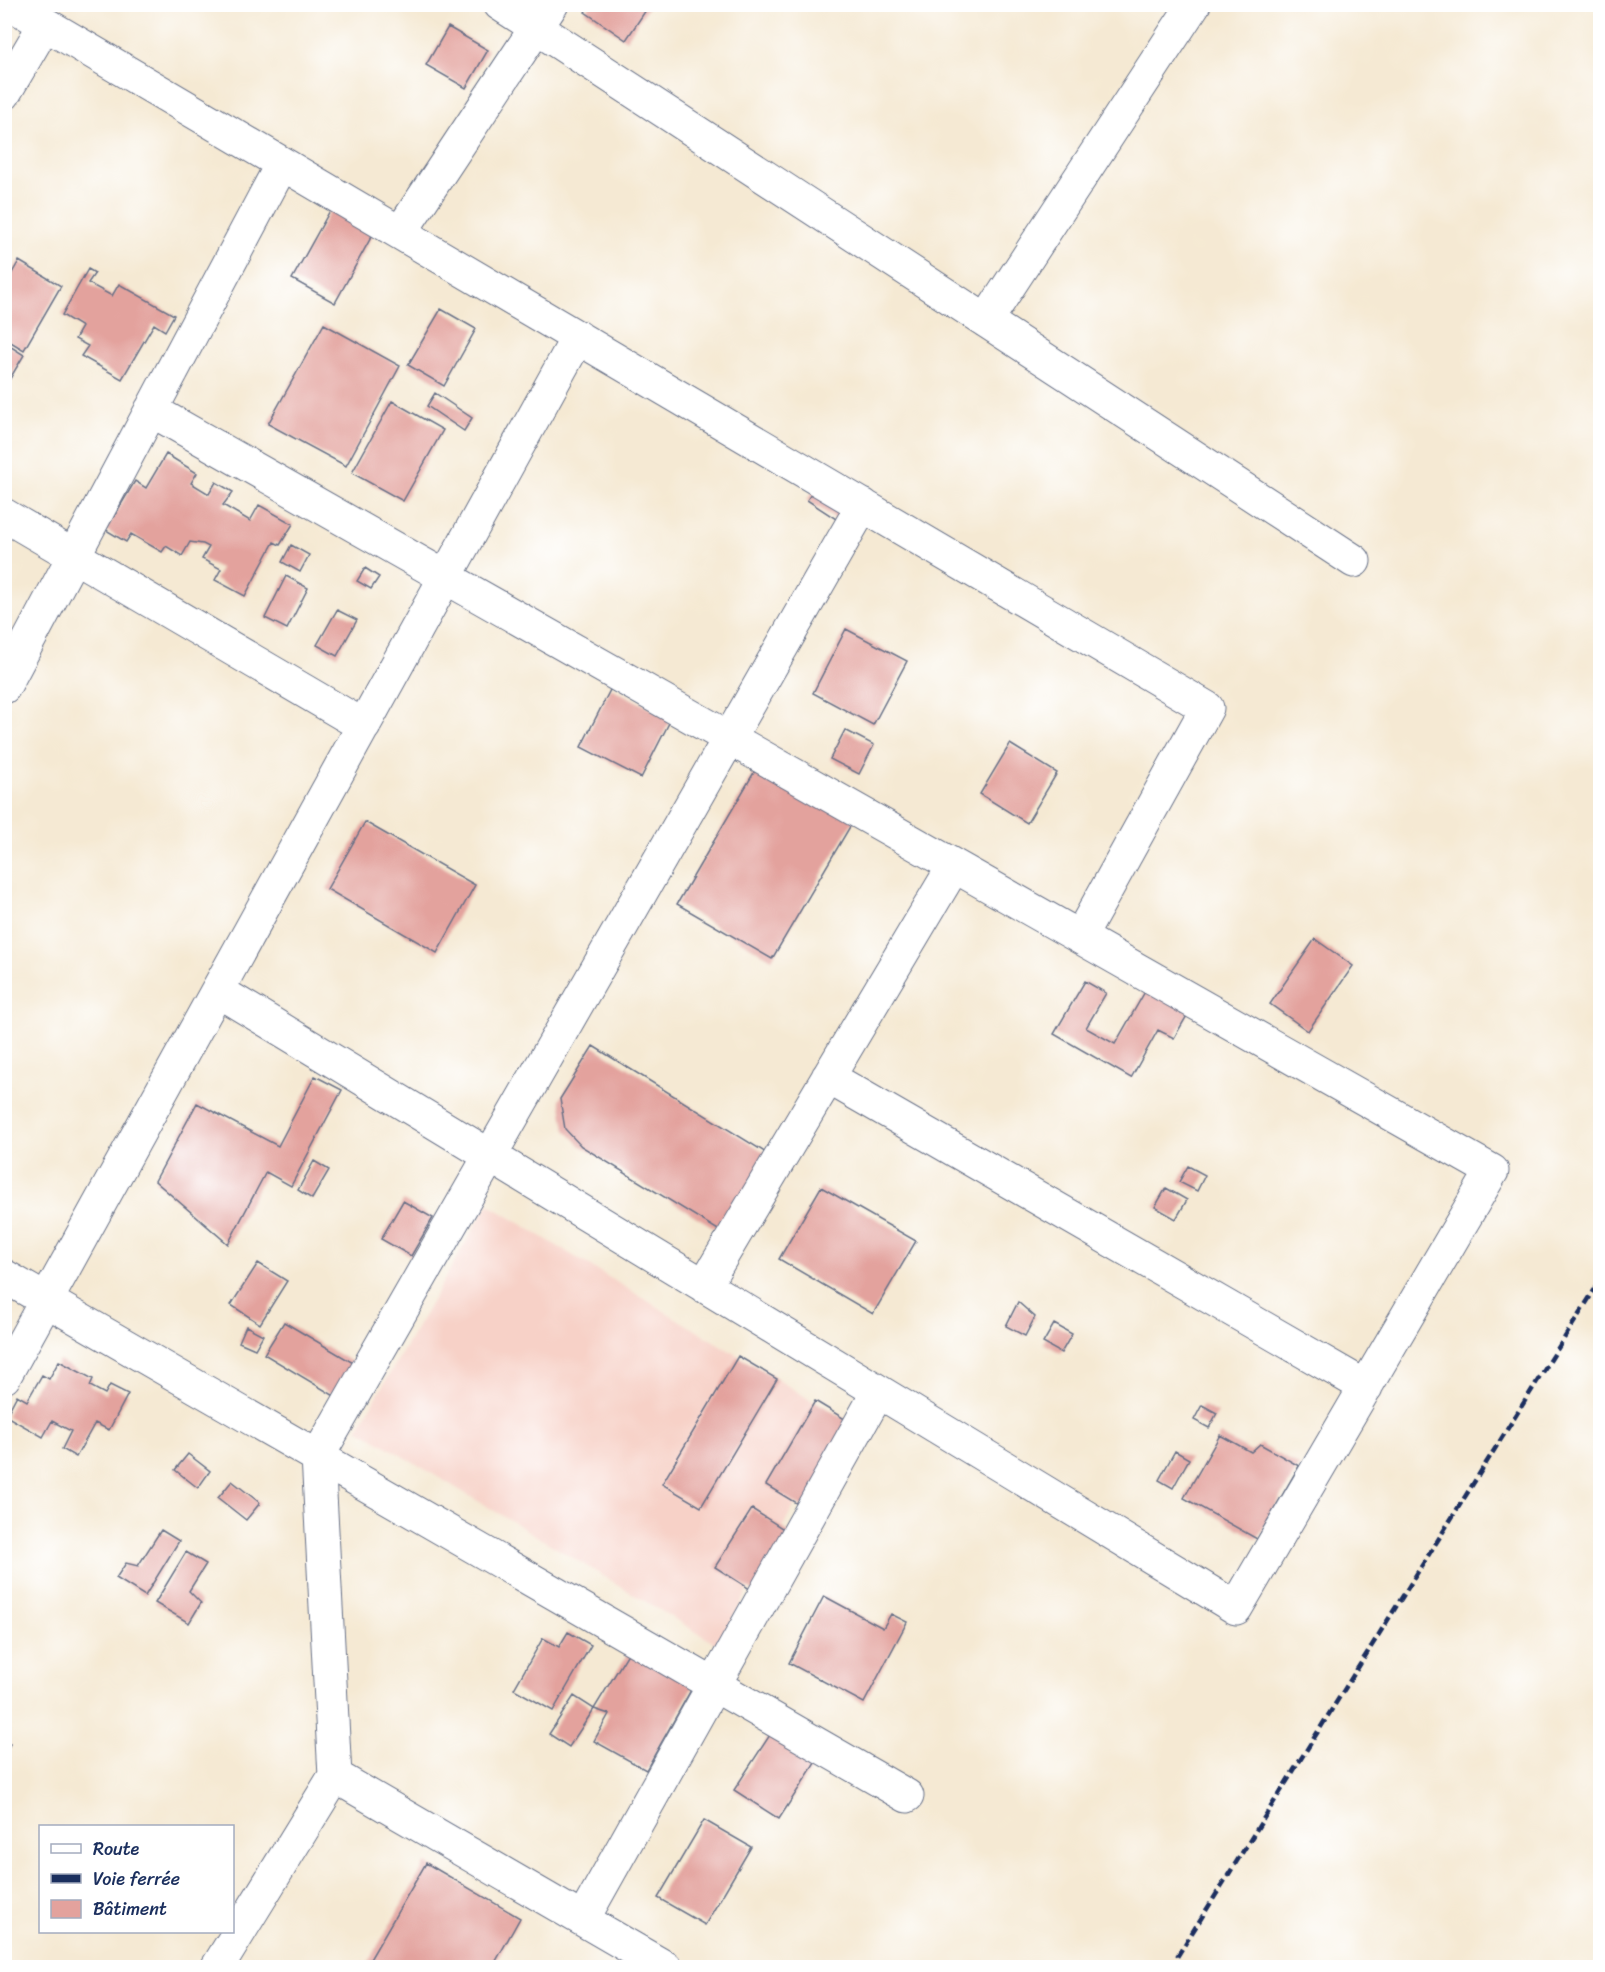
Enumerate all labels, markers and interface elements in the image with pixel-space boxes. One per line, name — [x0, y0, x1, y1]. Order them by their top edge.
legend — [39, 1825, 234, 1933]
text: Route — [93, 1833, 140, 1865]
text: Voie ferrée — [93, 1863, 180, 1895]
text: Bâtiment — [93, 1893, 167, 1925]

